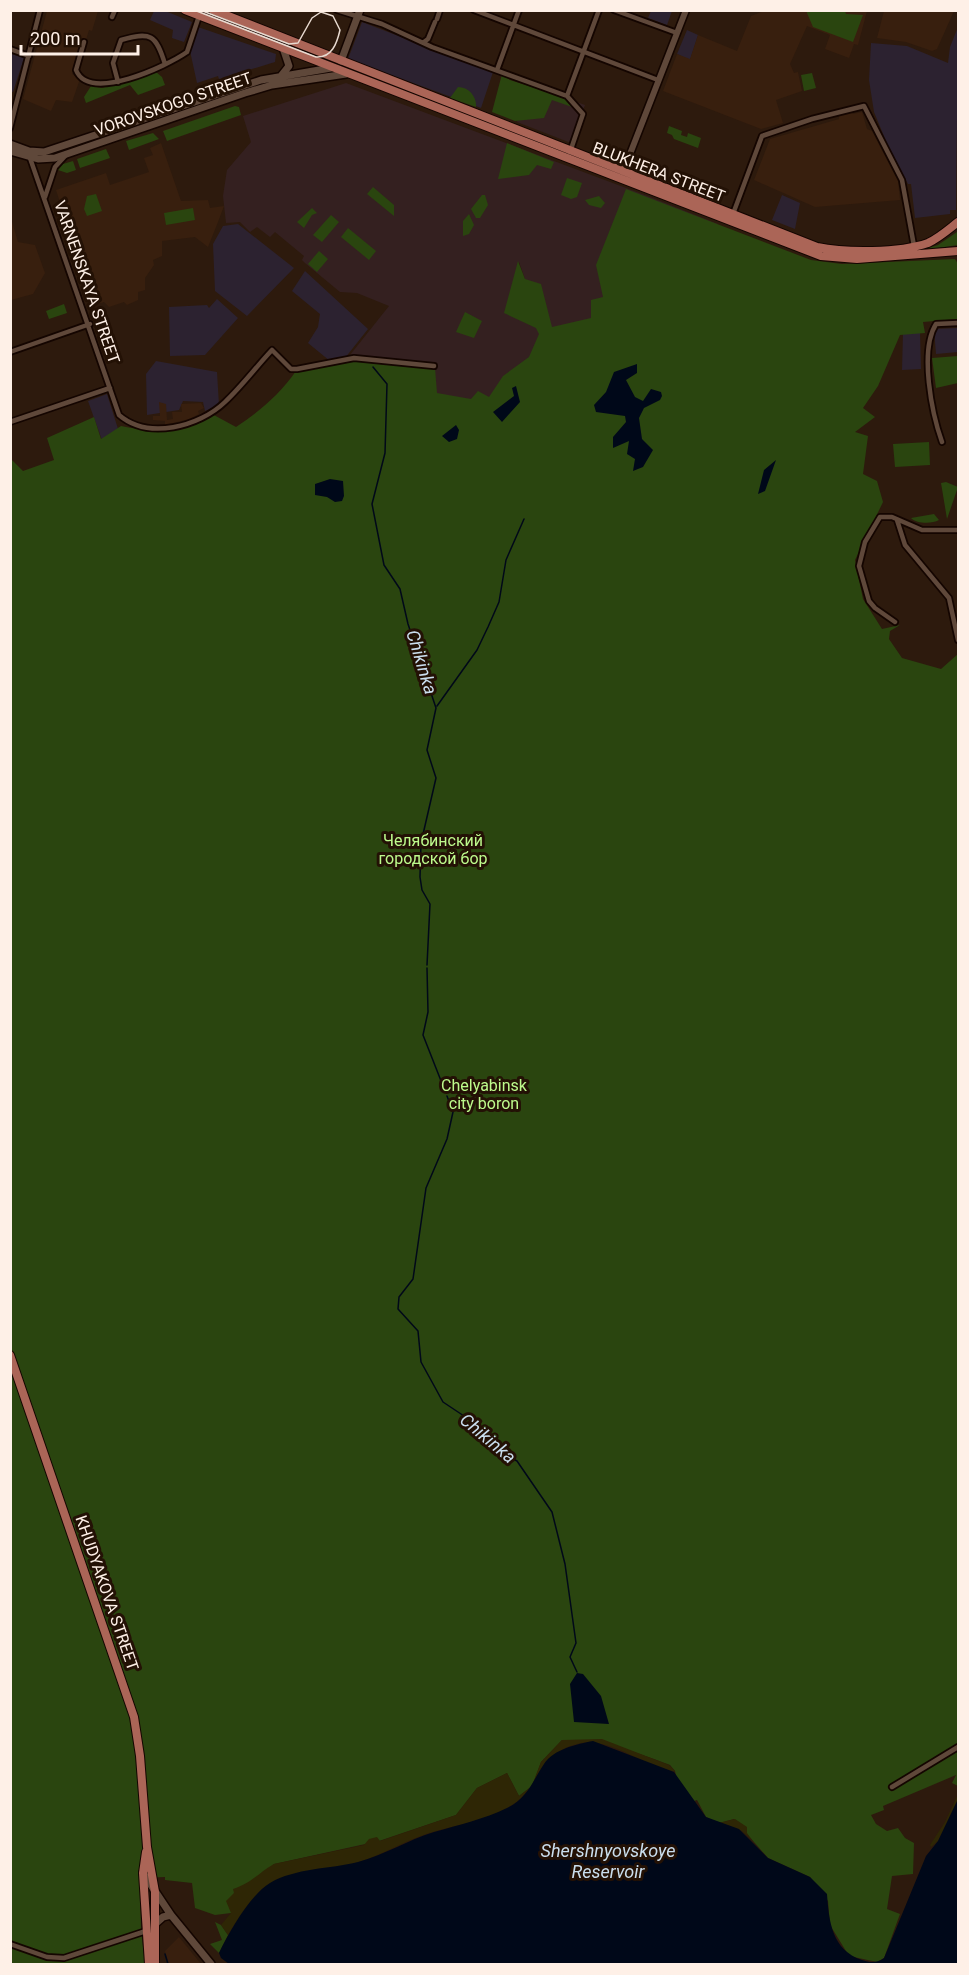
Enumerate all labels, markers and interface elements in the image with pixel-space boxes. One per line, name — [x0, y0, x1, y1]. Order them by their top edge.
scale bar — [21, 18, 138, 56]
text: 200 m — [30, 28, 81, 49]
street label: VOROVSKOGO STREET — [92, 68, 255, 140]
street label: BLUKHERA STREET — [590, 138, 728, 206]
street label: VARNENSKAYA STREET — [50, 198, 124, 366]
water label: Chikinka — [402, 627, 442, 697]
park label: Челябинский городской бор — [378, 831, 488, 868]
park label: Chelyabinsk city boron — [441, 1076, 528, 1113]
water label: Chikinka — [456, 1409, 520, 1467]
street label: KHUDYAKOVA STREET — [72, 1513, 143, 1673]
water label: Shershnyovskoye Reservoir — [541, 1840, 675, 1882]

